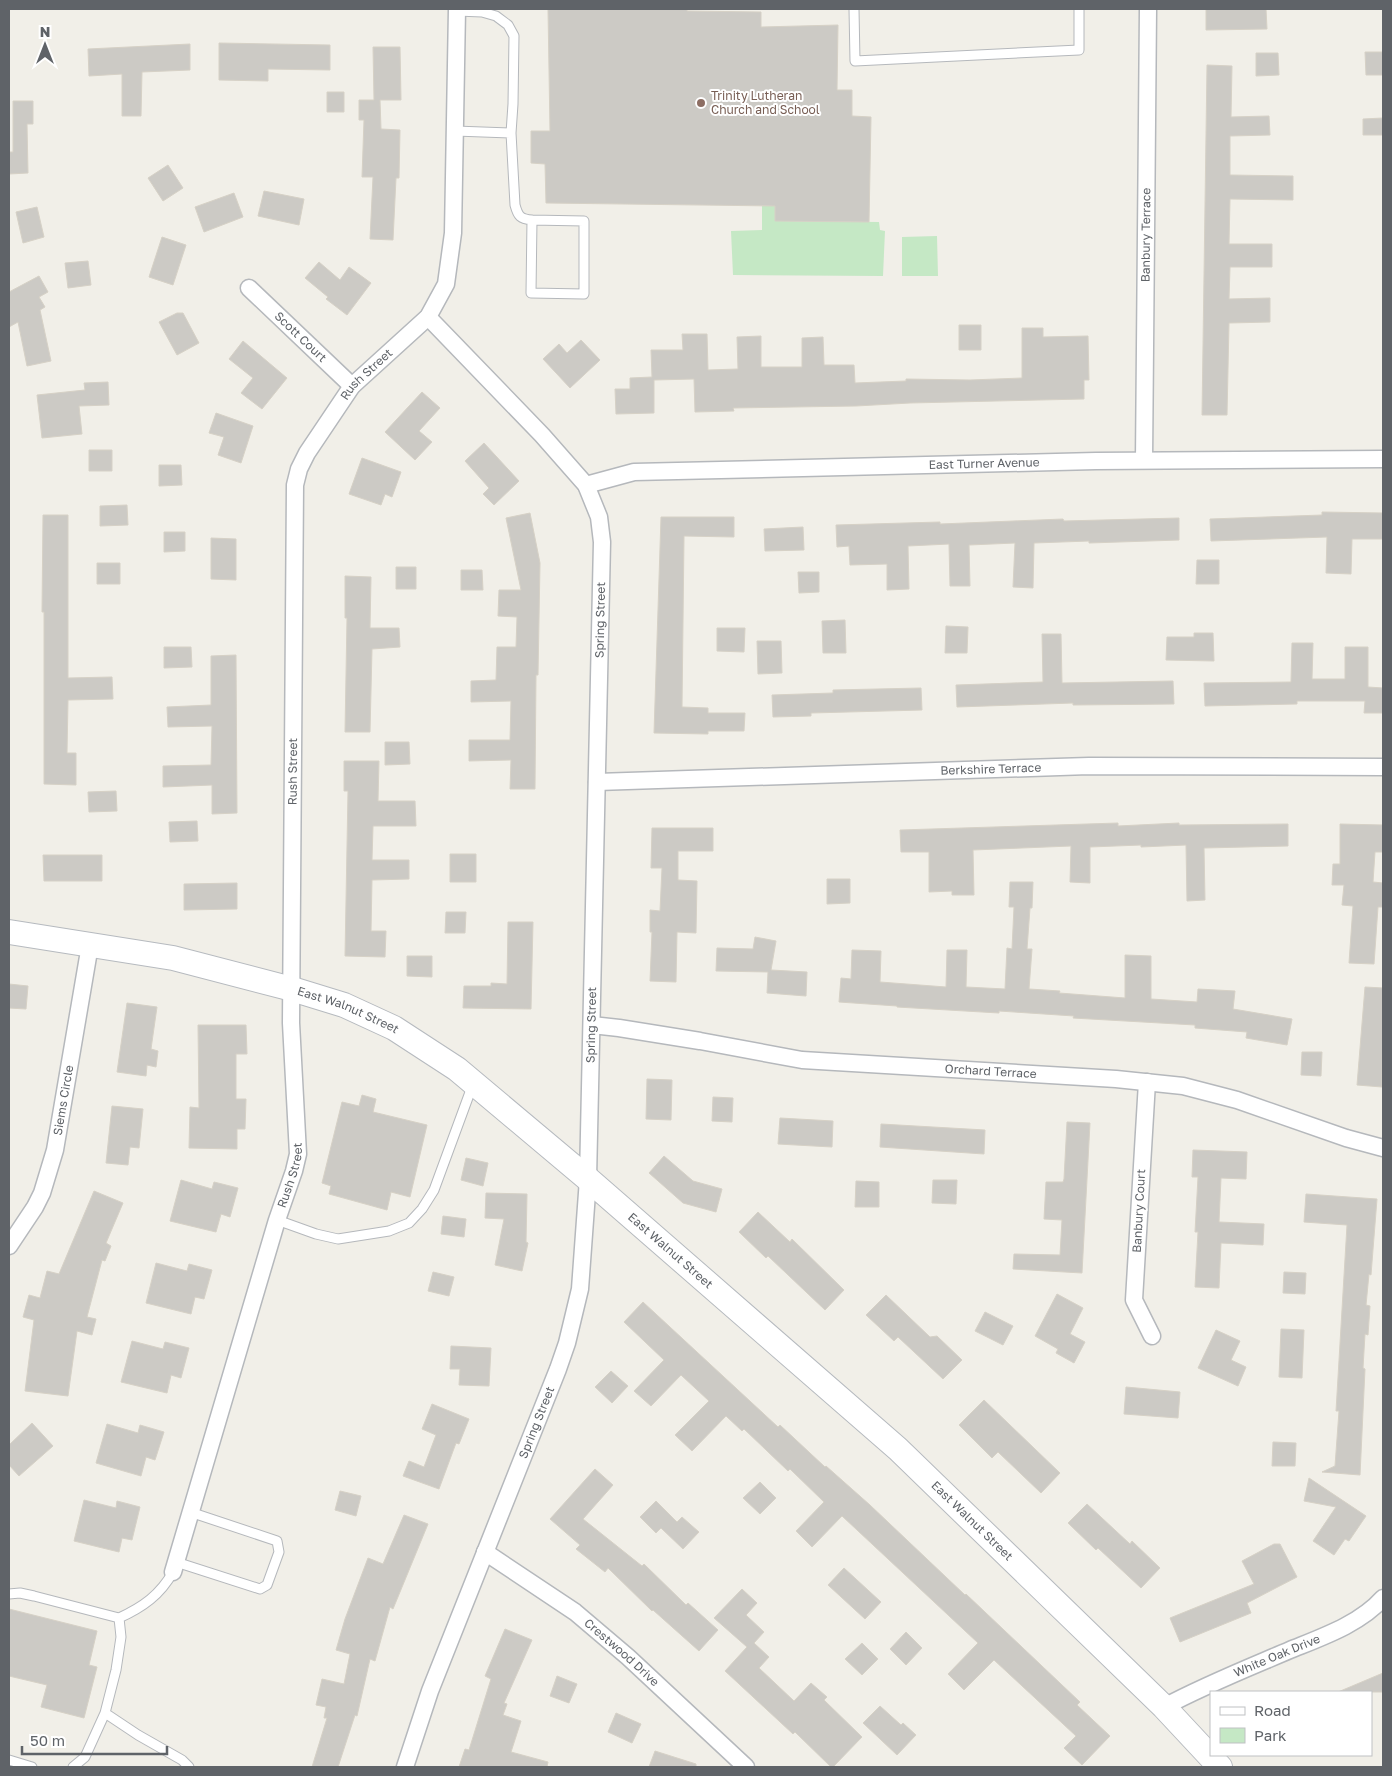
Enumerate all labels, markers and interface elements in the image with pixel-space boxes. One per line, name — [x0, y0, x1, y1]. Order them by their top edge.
north arrow — [20, 20, 70, 70]
text: N — [40, 23, 50, 40]
place label: Trinity Lutheran Church and School — [711, 88, 820, 117]
marker: Trinity Lutheran Church and School — [695, 97, 707, 109]
street label: Banbury Terrace — [1138, 188, 1153, 282]
street label: Scott Court — [272, 308, 330, 365]
street label: Rush Street — [337, 345, 395, 403]
street label: East Turner Avenue — [929, 454, 1040, 472]
street label: Spring Street — [591, 581, 608, 658]
street label: Rush Street — [285, 738, 300, 805]
street label: Berkshire Terrace — [940, 760, 1041, 778]
street label: East Walnut Street — [296, 983, 402, 1036]
street label: Spring Street — [583, 986, 599, 1063]
street label: Orchard Terrace — [944, 1061, 1037, 1081]
street label: Siems Circle — [50, 1064, 76, 1136]
street label: Rush Street — [274, 1142, 305, 1210]
street label: Banbury Court — [1129, 1168, 1148, 1253]
street label: East Walnut Street — [625, 1209, 717, 1292]
street label: Spring Street — [515, 1384, 557, 1461]
street label: East Walnut Street — [928, 1478, 1017, 1564]
street label: Crestwood Drive — [581, 1615, 663, 1689]
street label: White Oak Drive — [1231, 1631, 1322, 1680]
legend — [1210, 1691, 1372, 1756]
text: Road — [1254, 1701, 1291, 1719]
scale bar — [22, 1724, 168, 1756]
text: Park — [1254, 1726, 1287, 1744]
text: 50 m — [30, 1731, 65, 1749]

